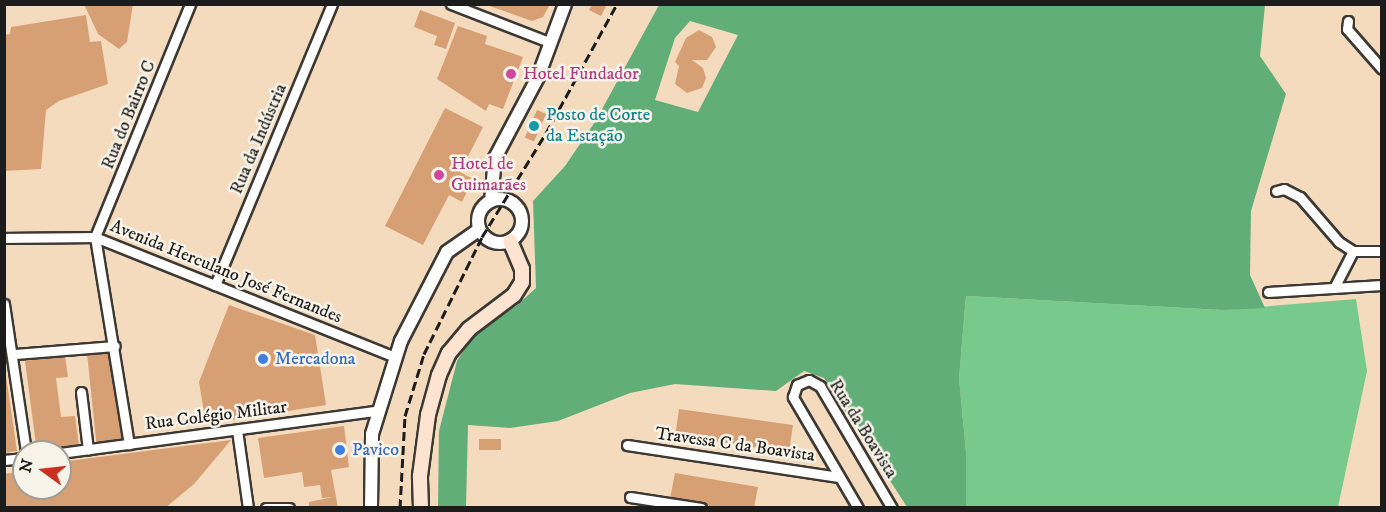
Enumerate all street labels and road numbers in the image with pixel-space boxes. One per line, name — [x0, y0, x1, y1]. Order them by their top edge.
street label: Rua do Bairro C — [97, 57, 161, 173]
street label: Rua da Indústria — [226, 81, 292, 197]
street label: Avenida Herculano José Fernandes — [107, 216, 345, 328]
street label: Rua da Boavista — [824, 376, 902, 482]
street label: Rua Colégio Militar — [144, 397, 288, 435]
street label: Travessa C da Boavista — [654, 423, 816, 467]

